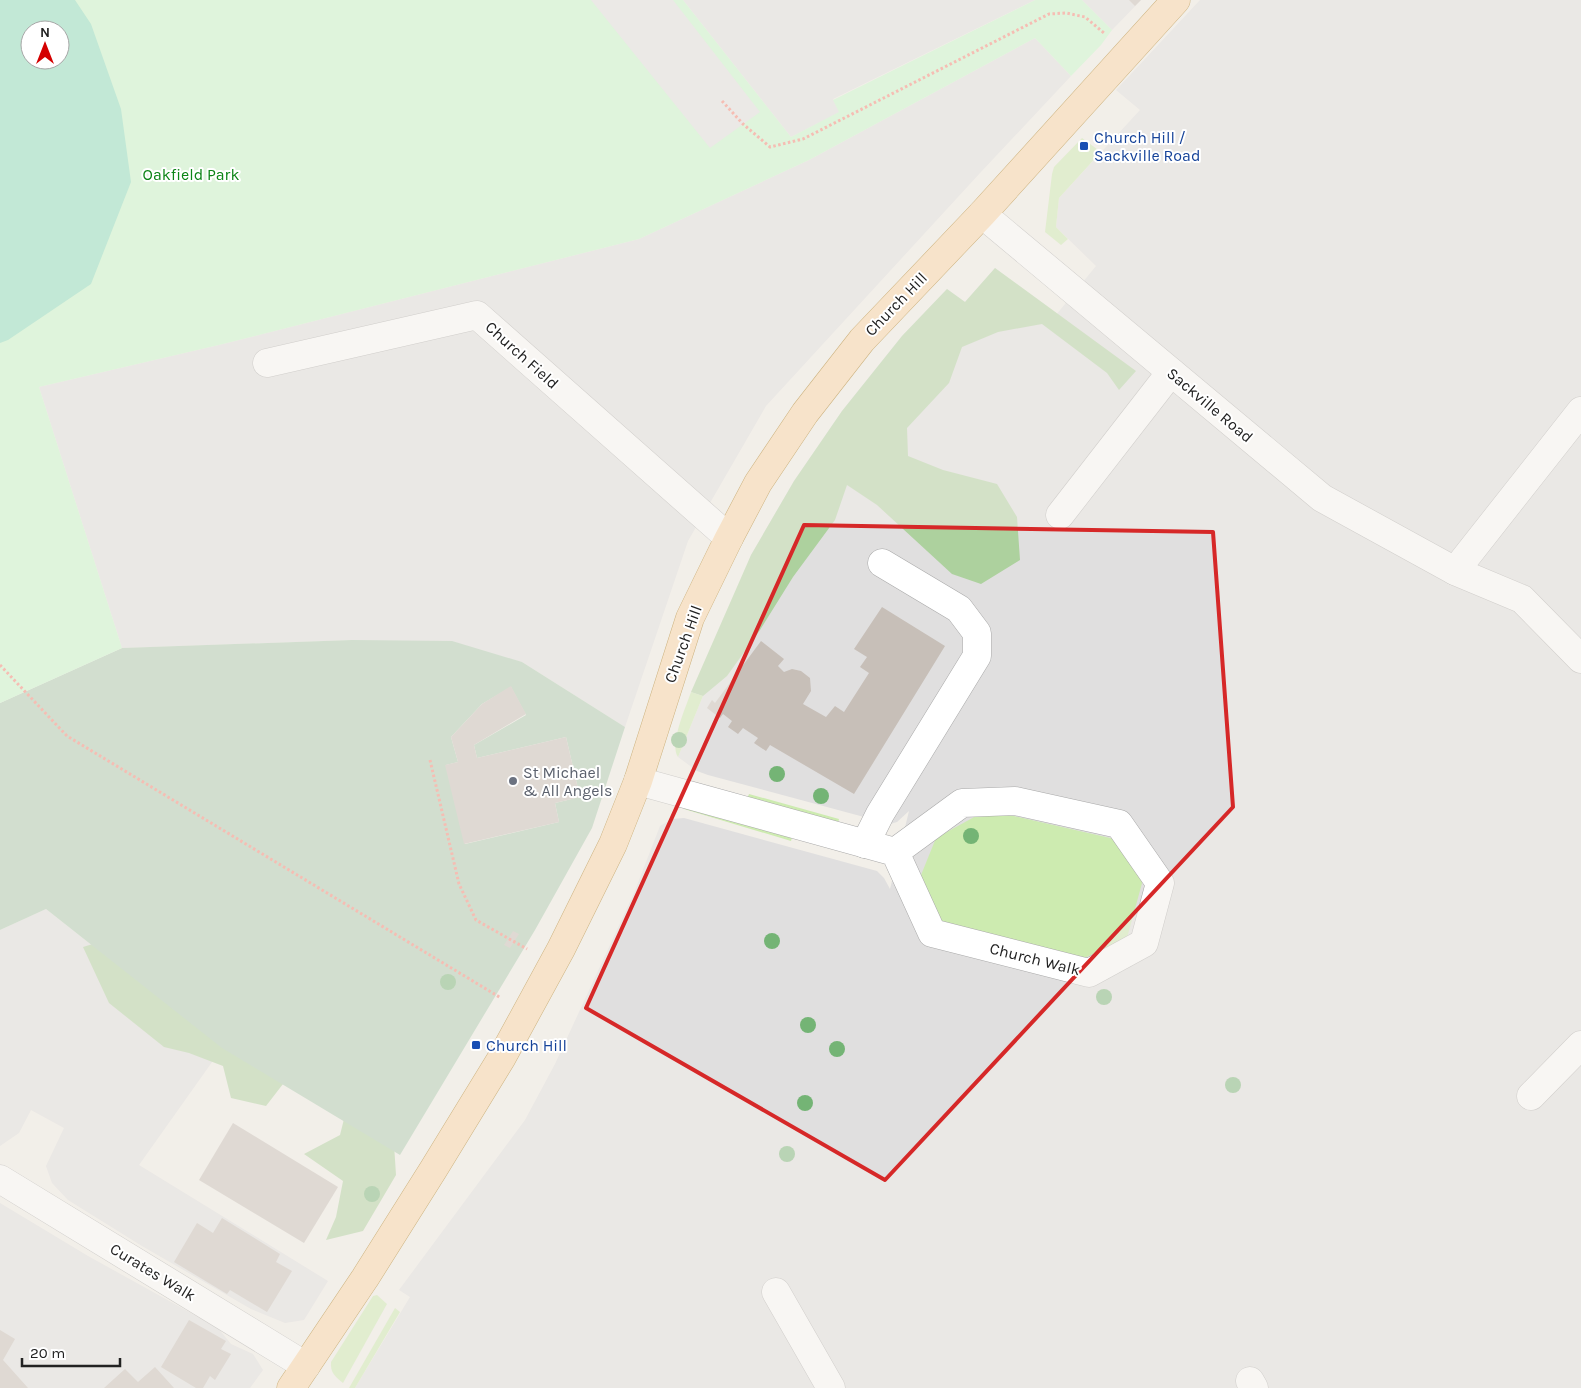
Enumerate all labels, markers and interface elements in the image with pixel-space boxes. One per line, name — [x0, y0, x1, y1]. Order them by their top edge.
north arrow — [20, 20, 70, 70]
text: N — [40, 24, 50, 41]
place label: Church Hill / Sackville Road — [1094, 128, 1200, 165]
marker: Church Hill / Sackville Road — [1078, 140, 1090, 152]
park label: Oakfield Park — [143, 165, 239, 184]
street label: Church Hill — [861, 268, 931, 340]
street label: Church Field — [481, 317, 563, 393]
street label: Sackville Road — [1163, 364, 1257, 446]
street label: Church Hill — [660, 603, 706, 685]
place label: St Michael & All Angels — [523, 763, 612, 800]
marker: St Michael & All Angels — [507, 775, 519, 787]
street label: Church Walk — [988, 939, 1082, 979]
place label: Church Hill — [486, 1036, 567, 1055]
marker: Church Hill — [470, 1039, 482, 1051]
street label: Curates Walk — [107, 1239, 199, 1305]
scale bar — [22, 1336, 120, 1368]
text: 20 m — [30, 1344, 65, 1362]

